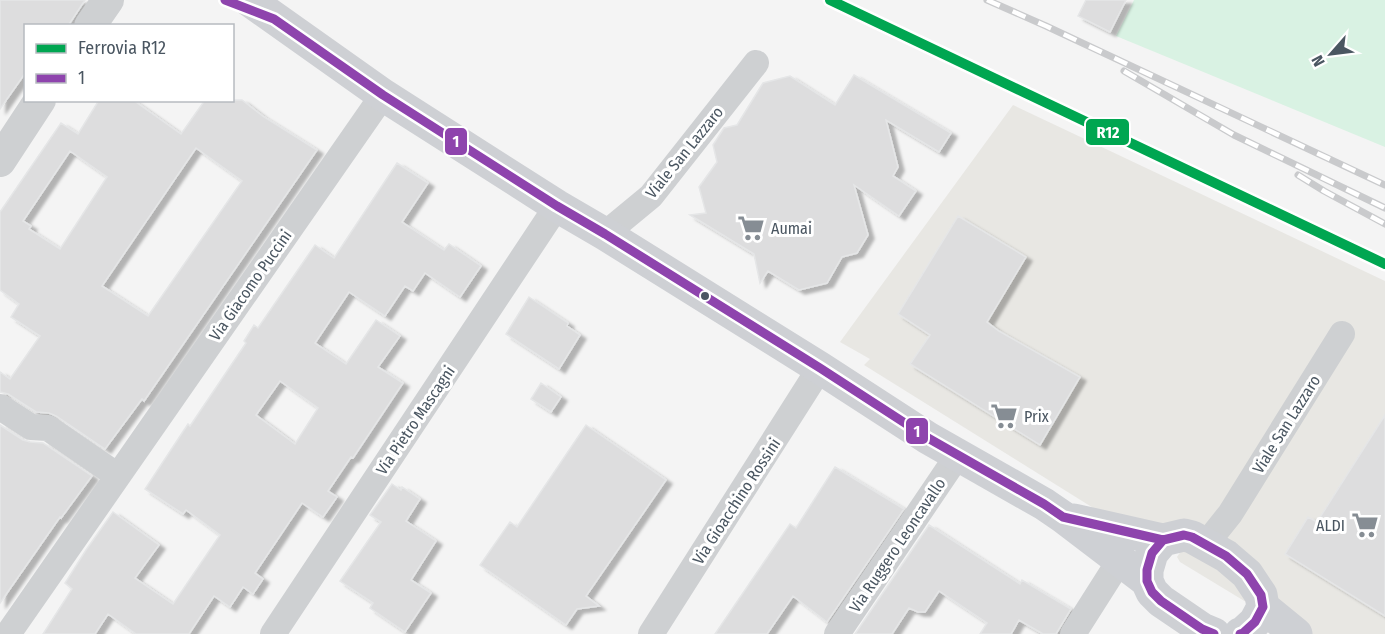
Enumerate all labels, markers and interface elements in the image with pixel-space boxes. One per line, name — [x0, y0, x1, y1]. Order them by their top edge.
legend — [24, 24, 234, 102]
north arrow — [1301, 24, 1361, 84]
text: Ferrovia R12 — [78, 37, 166, 59]
text: N — [1308, 52, 1329, 70]
text: 1 — [78, 67, 85, 89]
street label: Viale San Lazzaro — [642, 103, 727, 202]
line badge: R12 — [1085, 118, 1130, 146]
text: R12 — [1096, 123, 1120, 142]
line badge: 1 — [444, 127, 468, 156]
text: 1 — [453, 132, 459, 151]
supermarket icon: Aumai — [736, 213, 766, 243]
place label: Aumai — [771, 219, 812, 238]
street label: Via Giacomo Puccini — [205, 226, 296, 344]
unlabelled marker — [699, 290, 711, 302]
street label: Via Pietro Mascagni — [372, 362, 459, 478]
street label: Viale San Lazzaro — [1249, 372, 1324, 477]
supermarket icon: Prix — [989, 401, 1019, 431]
place label: Prix — [1024, 407, 1049, 426]
line badge: 1 — [905, 417, 929, 445]
text: 1 — [914, 422, 920, 441]
street label: Via Gioacchino Rossini — [689, 435, 784, 568]
street label: Via Ruggero Leoncavallo — [845, 474, 949, 616]
supermarket icon: ALDI — [1350, 510, 1380, 540]
place label: ALDI — [1316, 516, 1345, 535]

